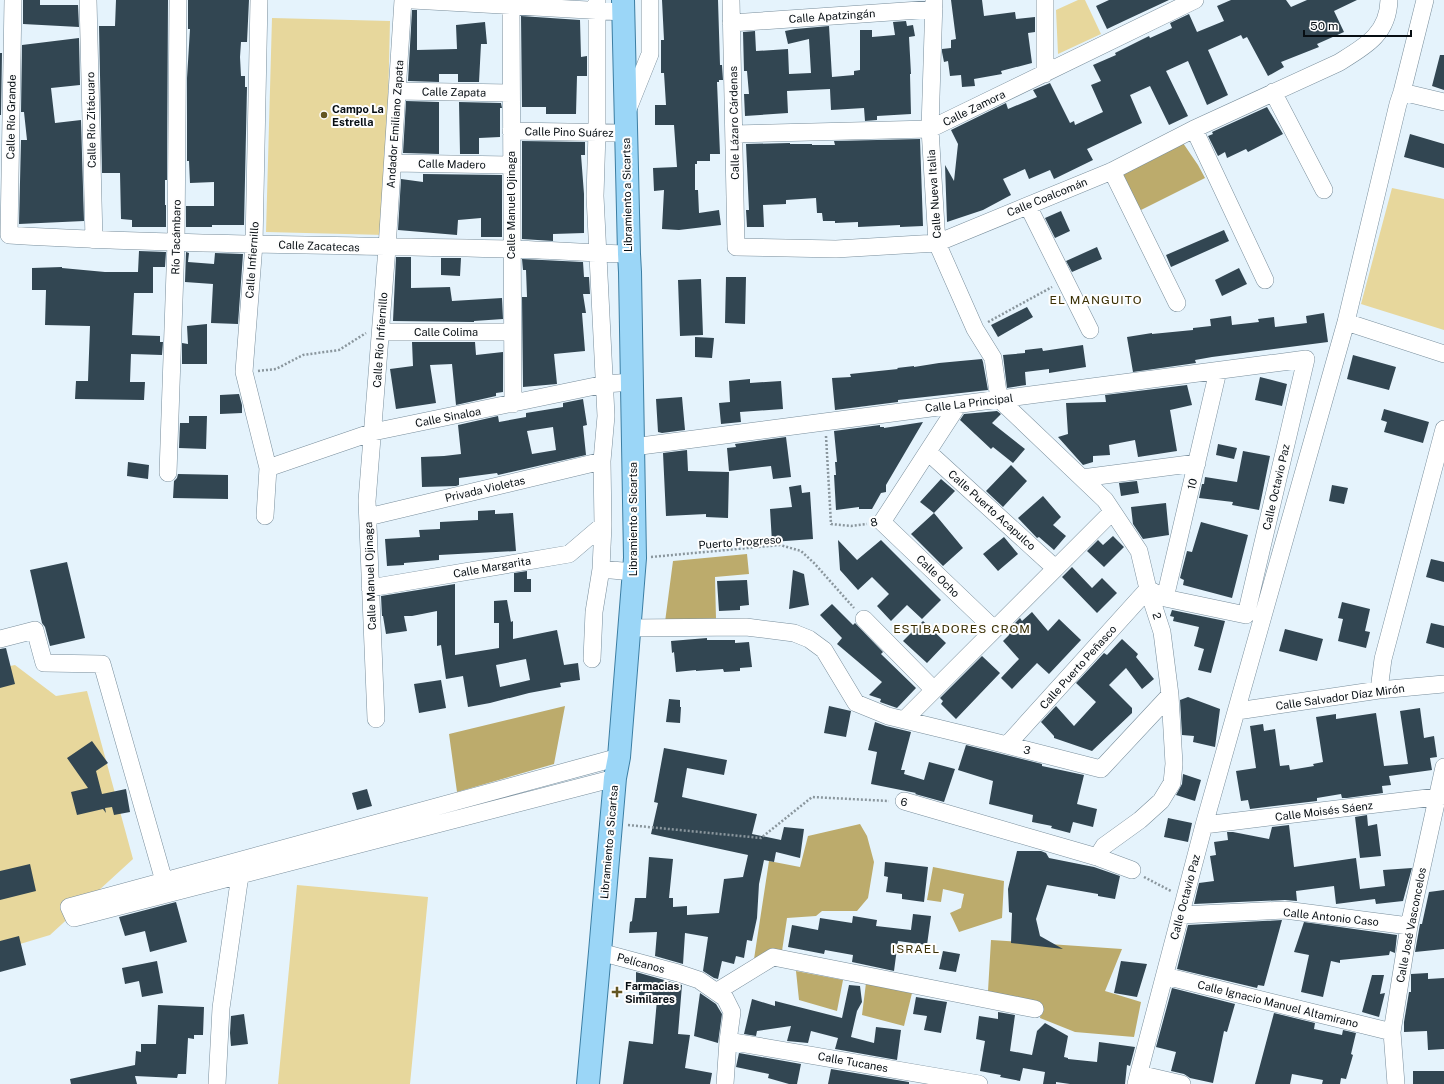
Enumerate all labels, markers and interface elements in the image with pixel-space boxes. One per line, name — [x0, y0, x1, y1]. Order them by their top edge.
street label: Calle Apatzingán — [788, 7, 876, 25]
scale bar — [1304, 12, 1411, 38]
text: 50 m — [1310, 19, 1338, 33]
street label: Andador Emiliano Zapata — [385, 59, 405, 189]
street label: Calle Lázaro Cárdenas — [727, 66, 741, 180]
street label: Calle Río Zitácuaro — [84, 72, 98, 168]
street label: Calle Río Grande — [4, 74, 18, 160]
street label: Calle Zapata — [422, 85, 486, 99]
street label: Calle Zamora — [941, 88, 1007, 128]
place label: Campo La Estrella — [332, 103, 384, 128]
marker: Campo La Estrella — [319, 110, 329, 120]
street label: Calle Pino Suárez — [524, 125, 614, 139]
street label: Libramiento a Sicartsa — [620, 138, 634, 252]
street label: Calle Nueva Italia — [925, 149, 943, 239]
street label: Calle Manuel Ojinaga — [505, 151, 517, 259]
street label: Calle Madero — [418, 157, 486, 171]
street label: Calle Coalcomán — [1005, 175, 1089, 219]
street label: Río Tacámbaro — [169, 199, 183, 275]
street label: Calle Infiernillo — [243, 221, 261, 299]
street label: Calle Zacatecas — [278, 239, 360, 253]
street label: Calle Río Infiernillo — [371, 292, 389, 388]
district label: EL MANGUITO — [1049, 293, 1143, 307]
street label: Calle Colima — [414, 326, 478, 338]
street label: Calle La Principal — [924, 392, 1014, 414]
street label: Calle Sinaloa — [414, 405, 482, 429]
street label: Calle Octavio Paz — [1260, 443, 1292, 531]
street label: Libramiento a Sicartsa — [627, 462, 639, 576]
street label: Calle Puerto Acapulco — [946, 468, 1038, 552]
street label: Privada Violetas — [444, 474, 527, 504]
street label: 10 — [1185, 477, 1199, 491]
street label: 8 — [869, 515, 879, 529]
street label: Calle Manuel Ojinaga — [362, 522, 378, 630]
street label: Puerto Progreso — [698, 533, 782, 551]
street label: Calle Ocho — [914, 553, 962, 599]
street label: Calle Margarita — [452, 554, 532, 580]
street label: 2 — [1150, 611, 1164, 621]
district label: ESTIBADORES CROM — [893, 622, 1031, 636]
street label: Calle Puerto Peñasco — [1037, 623, 1119, 711]
street label: Calle Salvador Díaz Mirón — [1275, 682, 1405, 712]
street label: 3 — [1022, 743, 1032, 757]
street label: Libramiento a Sicartsa — [598, 785, 620, 899]
street label: 6 — [900, 795, 909, 809]
street label: Calle Moisés Sáenz — [1274, 799, 1374, 823]
street label: Calle Octavio Paz — [1168, 853, 1202, 941]
street label: Calle José Vasconcelos — [1394, 866, 1428, 984]
street label: Calle Antonio Caso — [1283, 906, 1379, 928]
district label: ISRAEL — [892, 942, 940, 956]
street label: Pelícanos — [616, 951, 667, 975]
street label: Calle Ignacio Manuel Altamirano — [1196, 978, 1360, 1030]
place label: Farmacias Similares — [625, 980, 680, 1005]
marker: Farmacias Similares — [612, 987, 622, 997]
street label: Calle Tucanes — [817, 1050, 889, 1074]

